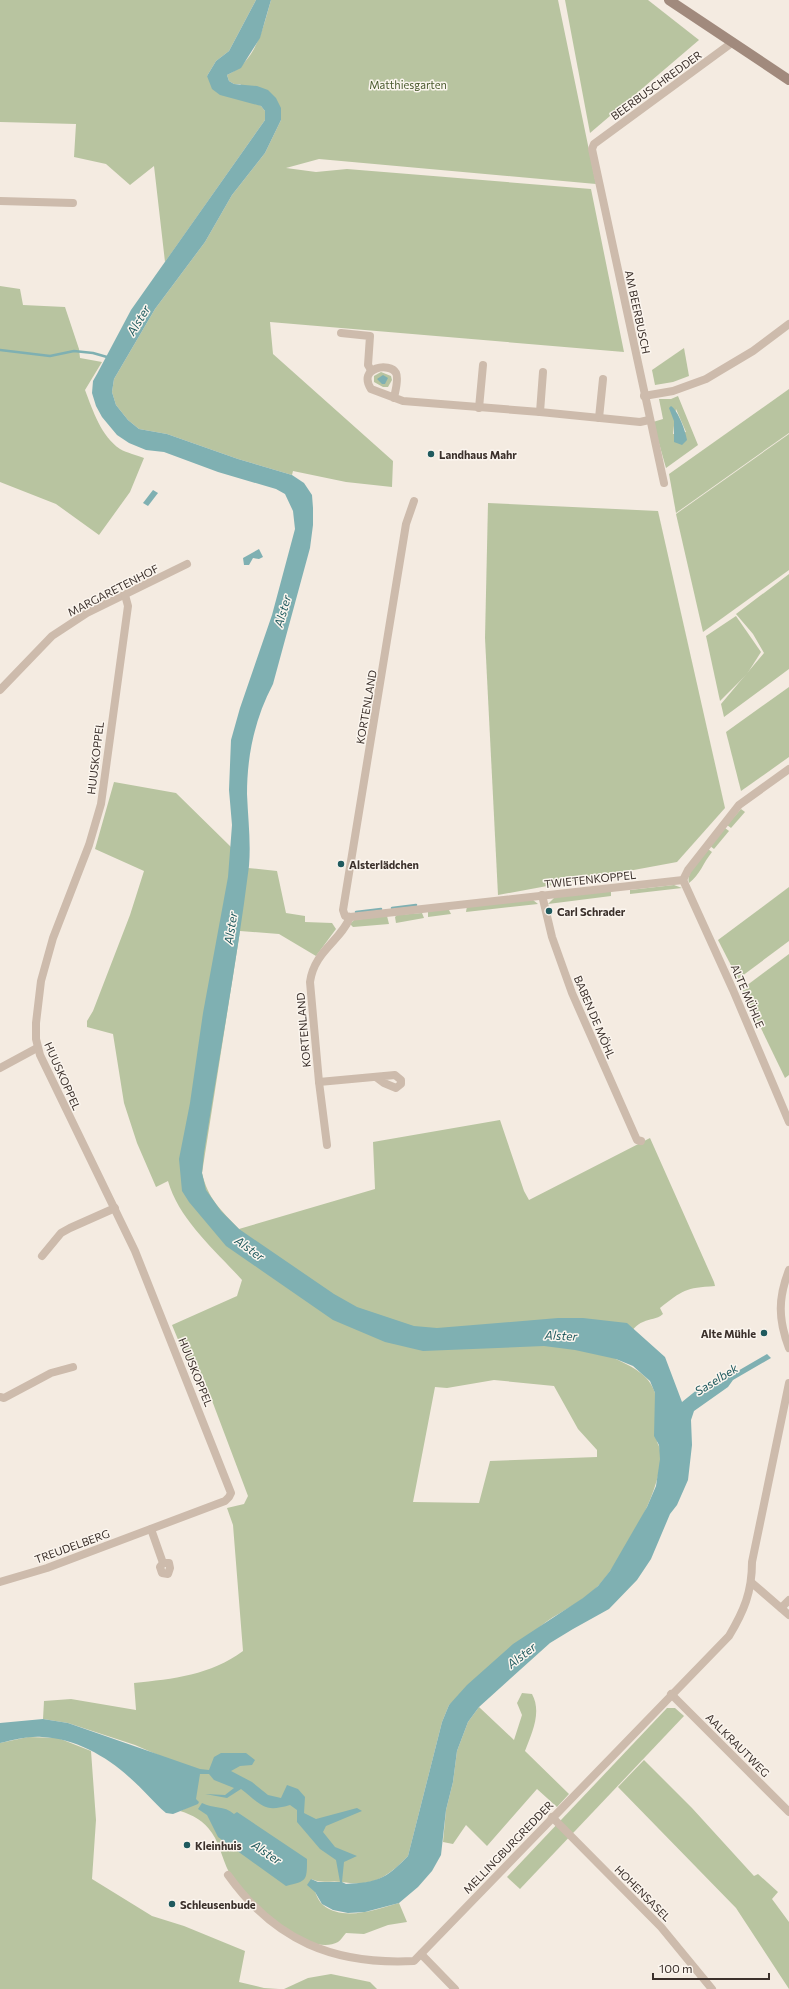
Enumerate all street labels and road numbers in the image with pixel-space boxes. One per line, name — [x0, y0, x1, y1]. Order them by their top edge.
street label: BEERBUSCHREDDER — [608, 47, 704, 122]
street label: AM BEERBUSCH — [623, 269, 653, 355]
street label: MARGARETENHOF — [65, 561, 161, 619]
street label: KORTENLAND — [353, 669, 379, 745]
street label: HUUSKOPPEL — [84, 721, 106, 795]
street label: TWIETENKOPPEL — [543, 868, 637, 890]
street label: ALTE MÜHLE — [729, 962, 768, 1030]
street label: BABEN DE MÖHL — [572, 973, 619, 1061]
street label: KORTENLAND — [293, 992, 313, 1068]
street label: HUUSKOPPEL — [42, 1040, 84, 1112]
street label: HUUSKOPPEL — [176, 1336, 216, 1408]
street label: TREUDELBERG — [33, 1526, 111, 1566]
street label: AALKRAUTWEG — [704, 1711, 772, 1779]
street label: MELLINGBURGREDDER — [460, 1798, 556, 1896]
street label: HOHENSASEL — [612, 1862, 674, 1924]

